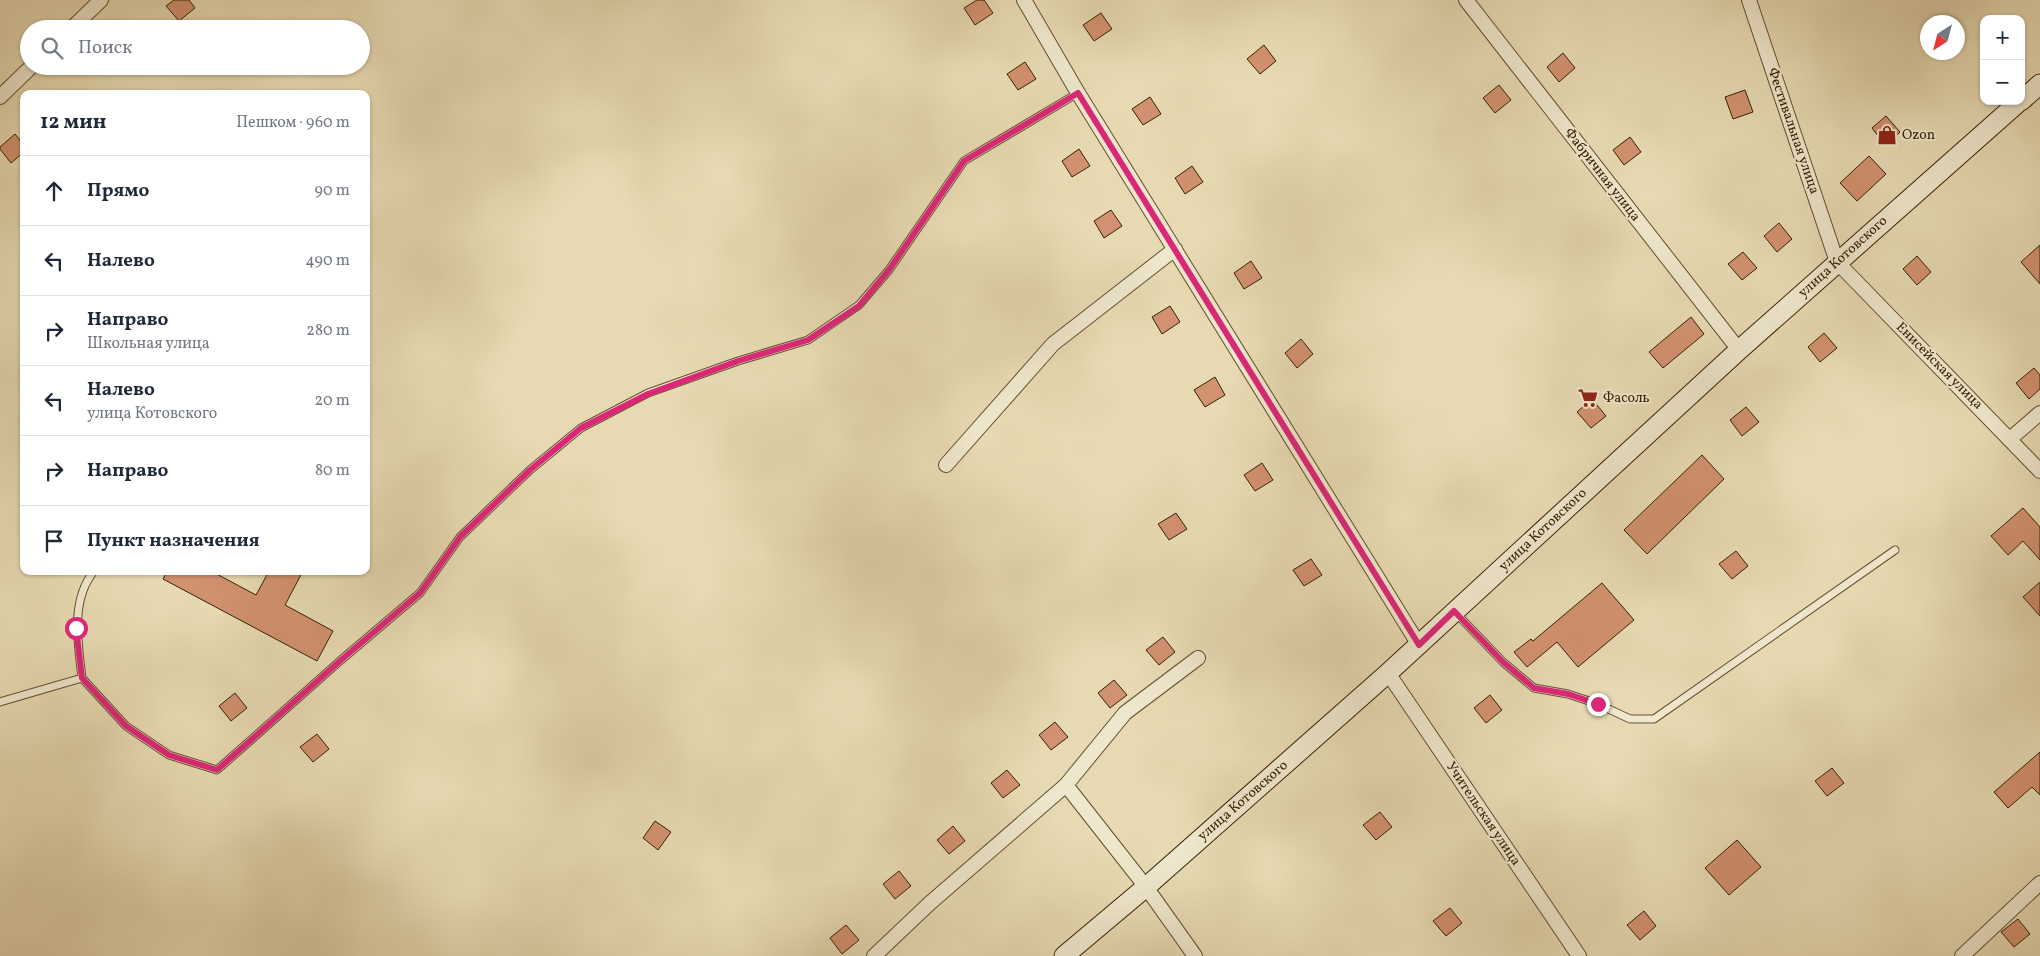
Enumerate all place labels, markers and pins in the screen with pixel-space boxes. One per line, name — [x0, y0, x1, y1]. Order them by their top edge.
shop icon: Ozon — [1876, 124, 1898, 146]
place label: Ozon — [1902, 126, 1935, 145]
supermarket icon: Фасоль — [1577, 387, 1599, 409]
place label: Фасоль — [1603, 389, 1650, 408]

